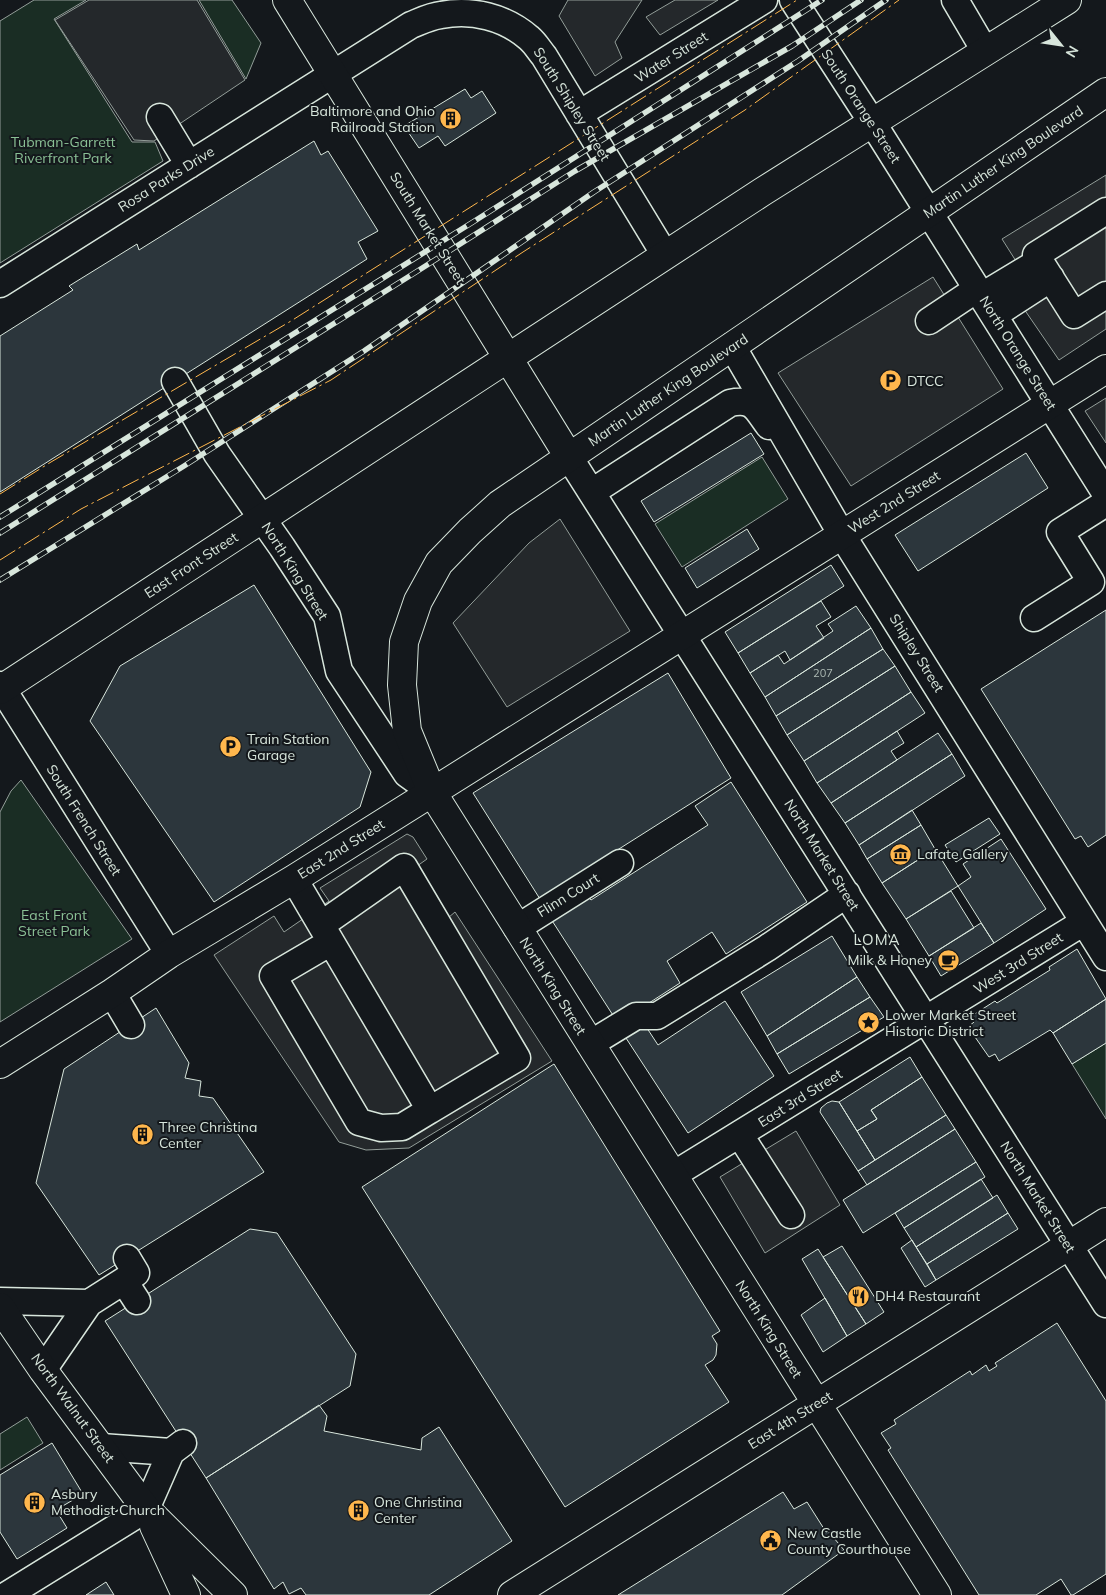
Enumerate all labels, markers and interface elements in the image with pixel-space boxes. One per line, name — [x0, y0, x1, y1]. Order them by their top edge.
north arrow — [1036, 20, 1086, 70]
street label: Water Street — [631, 27, 711, 87]
text: N — [1062, 42, 1083, 61]
street label: South Shipley Street — [530, 44, 614, 164]
street label: South Orange Street — [817, 46, 905, 167]
place label: Baltimore and Ohio Railroad Station — [310, 102, 435, 136]
street label: Martin Luther King Boulevard — [920, 102, 1086, 222]
building icon: Baltimore and Ohio Railroad Station — [439, 107, 463, 131]
park label: Tubman-Garrett Riverfront Park — [11, 133, 115, 167]
street label: Rosa Parks Drive — [114, 142, 218, 216]
street label: South Market Street — [386, 169, 470, 288]
street label: North Orange Street — [976, 292, 1061, 414]
street label: Martin Luther King Boulevard — [585, 330, 751, 450]
parking icon: DTCC — [879, 369, 903, 393]
place label: DTCC — [907, 372, 944, 390]
street label: West 2nd Street — [845, 466, 943, 537]
street label: North King Street — [258, 519, 332, 623]
street label: East Front Street — [141, 528, 241, 602]
street label: Shipley Street — [886, 610, 948, 696]
house number: 207 — [813, 666, 833, 680]
place label: Train Station Garage — [247, 730, 329, 764]
parking icon: Train Station Garage — [219, 735, 243, 759]
street label: South French Street — [43, 761, 125, 879]
street label: North Market Street — [780, 796, 864, 914]
street label: East 2nd Street — [294, 815, 388, 883]
museum icon: Lafate Gallery — [889, 842, 913, 866]
place label: Lafate Gallery — [917, 845, 1009, 863]
street label: Flinn Court — [534, 869, 603, 921]
park label: East Front Street Park — [18, 906, 91, 940]
street label: West 3rd Street — [970, 928, 1066, 998]
district label: LOMA — [853, 930, 901, 949]
street label: North King Street — [516, 934, 590, 1038]
cafe icon: Milk & Honey — [936, 948, 960, 972]
place label: Milk & Honey — [848, 951, 933, 969]
place label: Lower Market Street Historic District — [885, 1006, 1016, 1040]
place icon: Lower Market Street Historic District — [857, 1011, 881, 1035]
street label: East 3rd Street — [754, 1065, 846, 1131]
place label: Three Christina Center — [159, 1118, 257, 1152]
building icon: Three Christina Center — [131, 1123, 155, 1147]
street label: North Market Street — [996, 1138, 1080, 1256]
street label: North King Street — [732, 1277, 806, 1381]
restaurant icon: DH4 Restaurant — [847, 1284, 871, 1308]
place label: DH4 Restaurant — [875, 1287, 980, 1305]
street label: North Walnut Street — [27, 1350, 119, 1466]
street label: East 4th Street — [745, 1387, 835, 1453]
place label: Asbury Methodist Church — [51, 1485, 165, 1519]
building icon: Asbury Methodist Church — [23, 1490, 47, 1514]
place label: One Christina Center — [374, 1493, 462, 1527]
building icon: One Christina Center — [346, 1498, 370, 1522]
place label: New Castle County Courthouse — [787, 1524, 911, 1558]
public building icon: New Castle County Courthouse — [759, 1529, 783, 1553]

